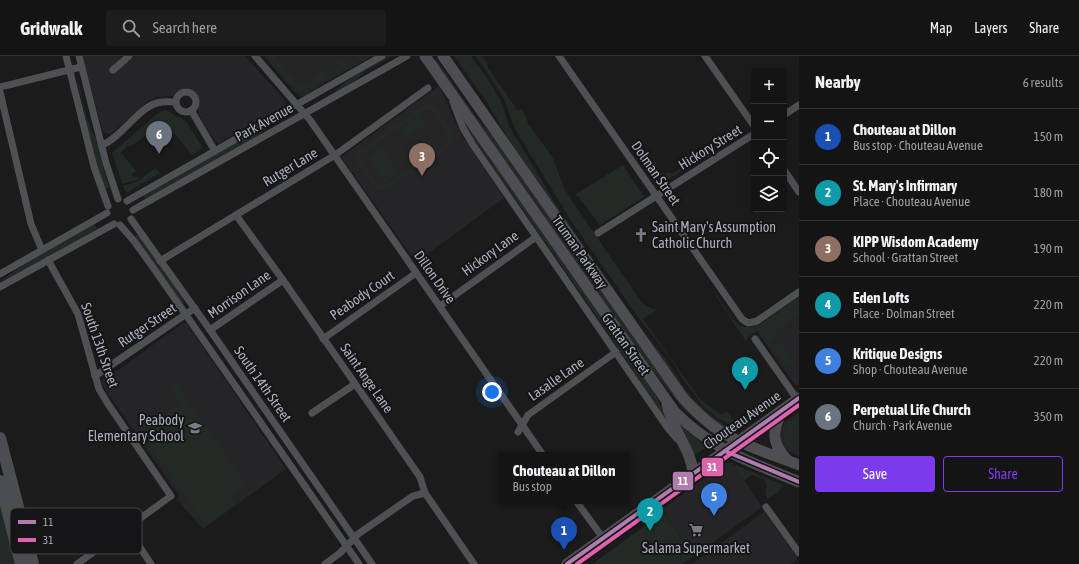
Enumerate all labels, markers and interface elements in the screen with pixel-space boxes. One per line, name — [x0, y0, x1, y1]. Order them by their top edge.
search box — [106, 10, 386, 46]
text: Gridwalk — [20, 17, 82, 39]
icon: search — [120, 17, 142, 39]
text: Search here — [152, 19, 217, 36]
text: Map — [930, 20, 952, 36]
text: Layers — [974, 20, 1007, 36]
text: Share — [1029, 20, 1059, 36]
map controls — [751, 68, 787, 212]
button: + — [751, 68, 787, 104]
text: Nearby — [815, 72, 861, 92]
text: 6 results — [1023, 75, 1063, 90]
street label: Park Avenue — [232, 99, 296, 145]
button: − — [751, 104, 787, 140]
pin: 6 — [146, 121, 172, 154]
street label: Hickory Street — [675, 121, 745, 173]
text: Chouteau at Dillon — [853, 121, 956, 138]
text: 1 — [825, 129, 831, 144]
text: 150 m — [1034, 129, 1063, 144]
street label: Dolman Street — [628, 138, 684, 208]
text: Bus stop · Chouteau Avenue — [853, 138, 983, 153]
button: locate — [751, 140, 787, 176]
pin: 3 — [409, 143, 435, 176]
street label: Rutger Lane — [260, 144, 320, 190]
button: layers — [751, 176, 787, 212]
text: St. Mary's Infirmary — [853, 177, 957, 194]
text: 2 — [825, 185, 831, 200]
text: 180 m — [1034, 185, 1063, 200]
text: Place · Chouteau Avenue — [853, 194, 970, 209]
street label: Truman Parkway — [549, 212, 611, 292]
place label: Saint Mary's Assumption Catholic Church — [652, 219, 776, 251]
street label: Hickory Lane — [459, 227, 521, 279]
church icon: Saint Mary's Assumption Catholic Church — [633, 227, 649, 243]
text: KIPP Wisdom Academy — [853, 233, 978, 250]
text: 3 — [825, 241, 831, 256]
text: 190 m — [1034, 241, 1063, 256]
street label: Dillon Drive — [411, 248, 459, 306]
text: School · Grattan Street — [853, 250, 958, 265]
street label: Morrison Lane — [205, 267, 273, 321]
street label: Peabody Court — [327, 267, 397, 323]
text: Eden Lofts — [853, 289, 909, 306]
text: 4 — [825, 297, 831, 312]
text: 220 m — [1034, 297, 1063, 312]
street label: Rutger Street — [115, 300, 179, 350]
street label: South 13th Street — [78, 301, 122, 389]
text: Place · Dolman Street — [853, 306, 955, 321]
street label: Grattan Street — [599, 310, 653, 378]
street label: Saint Ange Lane — [337, 340, 397, 416]
street label: South 14th Street — [231, 343, 295, 425]
text: Kritique Designs — [853, 345, 942, 362]
text: 5 — [825, 353, 831, 368]
text: 220 m — [1034, 353, 1063, 368]
street label: Lasalle Lane — [525, 354, 587, 404]
pin: 4 — [732, 357, 758, 390]
text: Shop · Chouteau Avenue — [853, 362, 968, 377]
your location — [482, 382, 502, 402]
street label: Chouteau Avenue — [700, 387, 784, 453]
text: Perpetual Life Church — [853, 401, 971, 418]
text: 6 — [825, 409, 831, 424]
text: 350 m — [1034, 409, 1063, 424]
place label: Peabody Elementary School — [88, 412, 184, 444]
text: Church · Park Avenue — [853, 418, 952, 433]
school or university icon: Peabody Elementary School — [187, 420, 203, 436]
popup — [498, 452, 630, 504]
button: Save — [815, 456, 935, 492]
button: Share — [943, 456, 1063, 492]
line badge: 31 — [701, 457, 724, 477]
text: 31 — [707, 461, 717, 473]
text: Chouteau at Dillon — [513, 462, 615, 479]
line badge: 11 — [672, 471, 694, 491]
text: 11 — [678, 475, 688, 487]
text: Bus stop — [513, 479, 552, 494]
pin: 5 — [701, 483, 727, 516]
pin: 2 — [637, 498, 663, 531]
legend — [10, 508, 142, 554]
text: 11 — [43, 516, 53, 528]
pin: 1 — [551, 517, 577, 550]
supermarket icon: Salama Supermarket — [688, 522, 704, 538]
text: 31 — [43, 534, 53, 546]
place label: Salama Supermarket — [642, 540, 750, 556]

